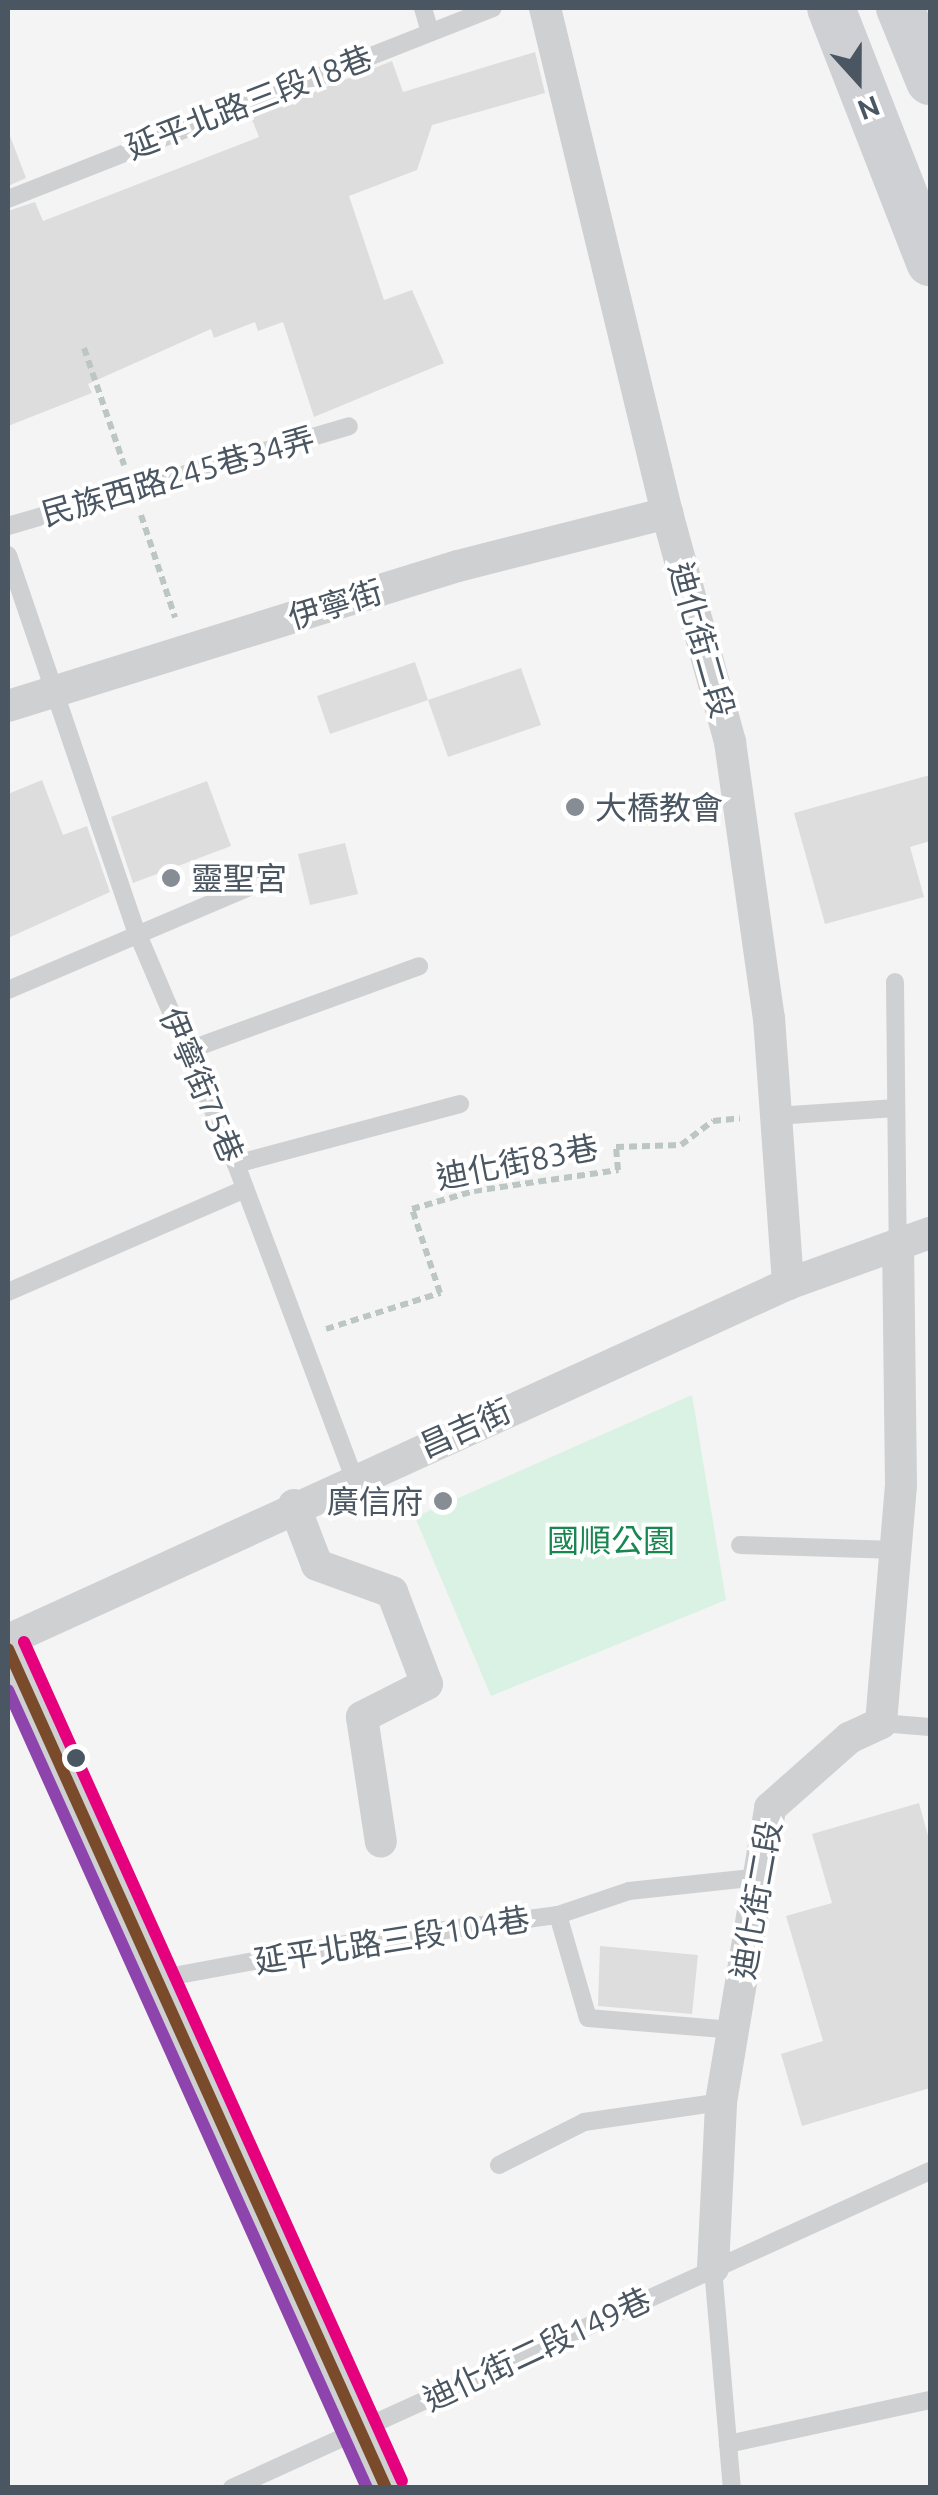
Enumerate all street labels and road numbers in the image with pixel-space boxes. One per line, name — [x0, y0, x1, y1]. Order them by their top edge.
street label: 延平北路三段18巷 — [121, 37, 377, 167]
street label: 民族西路245巷34弄 — [37, 419, 319, 533]
street label: 迪化街二段 — [661, 558, 743, 722]
street label: 伊寧街 — [283, 572, 387, 636]
street label: 伊寧街75巷 — [152, 1002, 252, 1168]
street label: 迪化街83巷 — [433, 1127, 601, 1197]
street label: 昌吉街 — [413, 1391, 517, 1465]
street label: 迪化街二段 — [723, 1818, 789, 1982]
street label: 延平北路三段104巷 — [252, 1899, 532, 1981]
street label: 迪化街二段149巷 — [417, 2280, 657, 2418]

